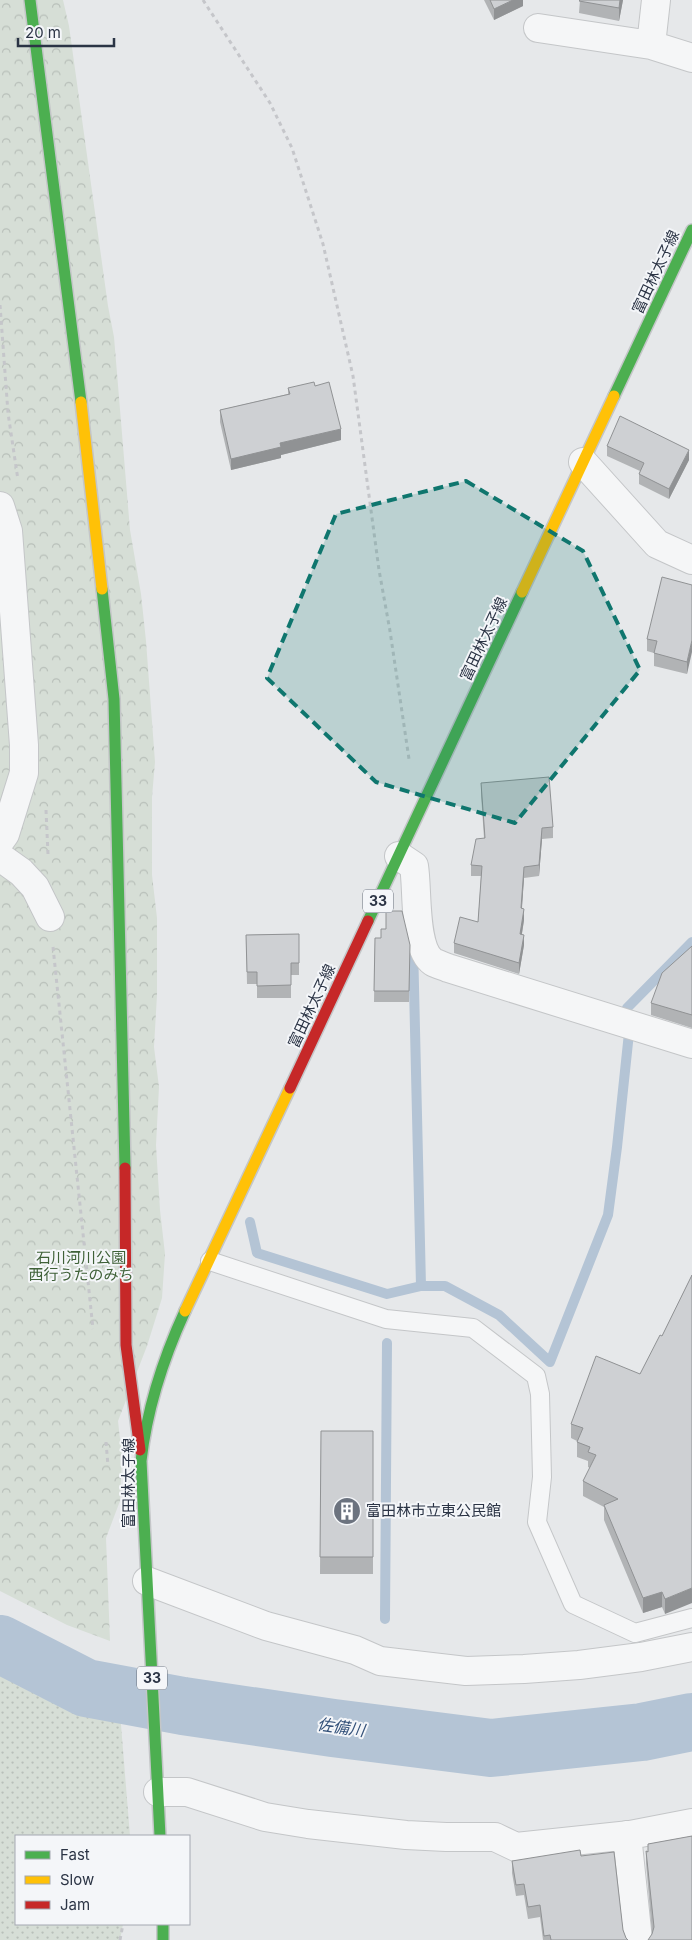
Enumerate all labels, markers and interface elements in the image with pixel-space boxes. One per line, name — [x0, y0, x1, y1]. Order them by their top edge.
scale bar — [18, 15, 114, 47]
text: 20 m — [25, 23, 61, 42]
street label: 富田林太子線 — [628, 227, 683, 317]
street label: 富田林太子線 — [456, 594, 511, 684]
road number: 33 — [363, 889, 393, 912]
street label: 富田林太子線 — [284, 961, 339, 1051]
park label: 石川河川公園 西行うたのみち — [28, 1248, 134, 1284]
street label: 富田林太子線 — [119, 1438, 138, 1528]
building icon: 富田林市立東公民館 — [332, 1496, 362, 1526]
place label: 富田林市立東公民館 — [366, 1501, 501, 1520]
road number: 33 — [137, 1666, 167, 1690]
water label: 佐備川 — [316, 1714, 368, 1741]
legend — [15, 1835, 190, 1925]
text: Fast — [60, 1845, 90, 1864]
text: Slow — [60, 1870, 94, 1889]
text: Jam — [60, 1895, 90, 1914]

